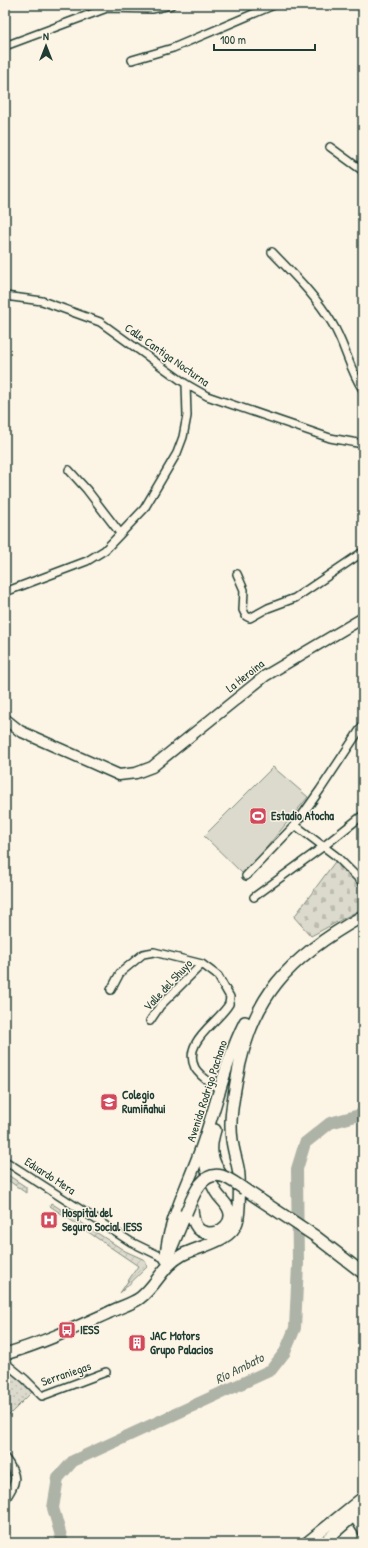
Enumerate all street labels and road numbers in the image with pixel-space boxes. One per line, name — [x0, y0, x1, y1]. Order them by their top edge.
street label: Calle Cantiga Nocturna — [122, 319, 213, 390]
street label: La Heroina — [222, 655, 268, 696]
street label: Valle del Shuyo — [139, 955, 196, 1014]
street label: Avenida Rodrigo Pachano — [182, 1038, 231, 1144]
street label: Eduardo Mera — [21, 1153, 79, 1199]
street label: Serraniegas — [39, 1357, 93, 1390]

